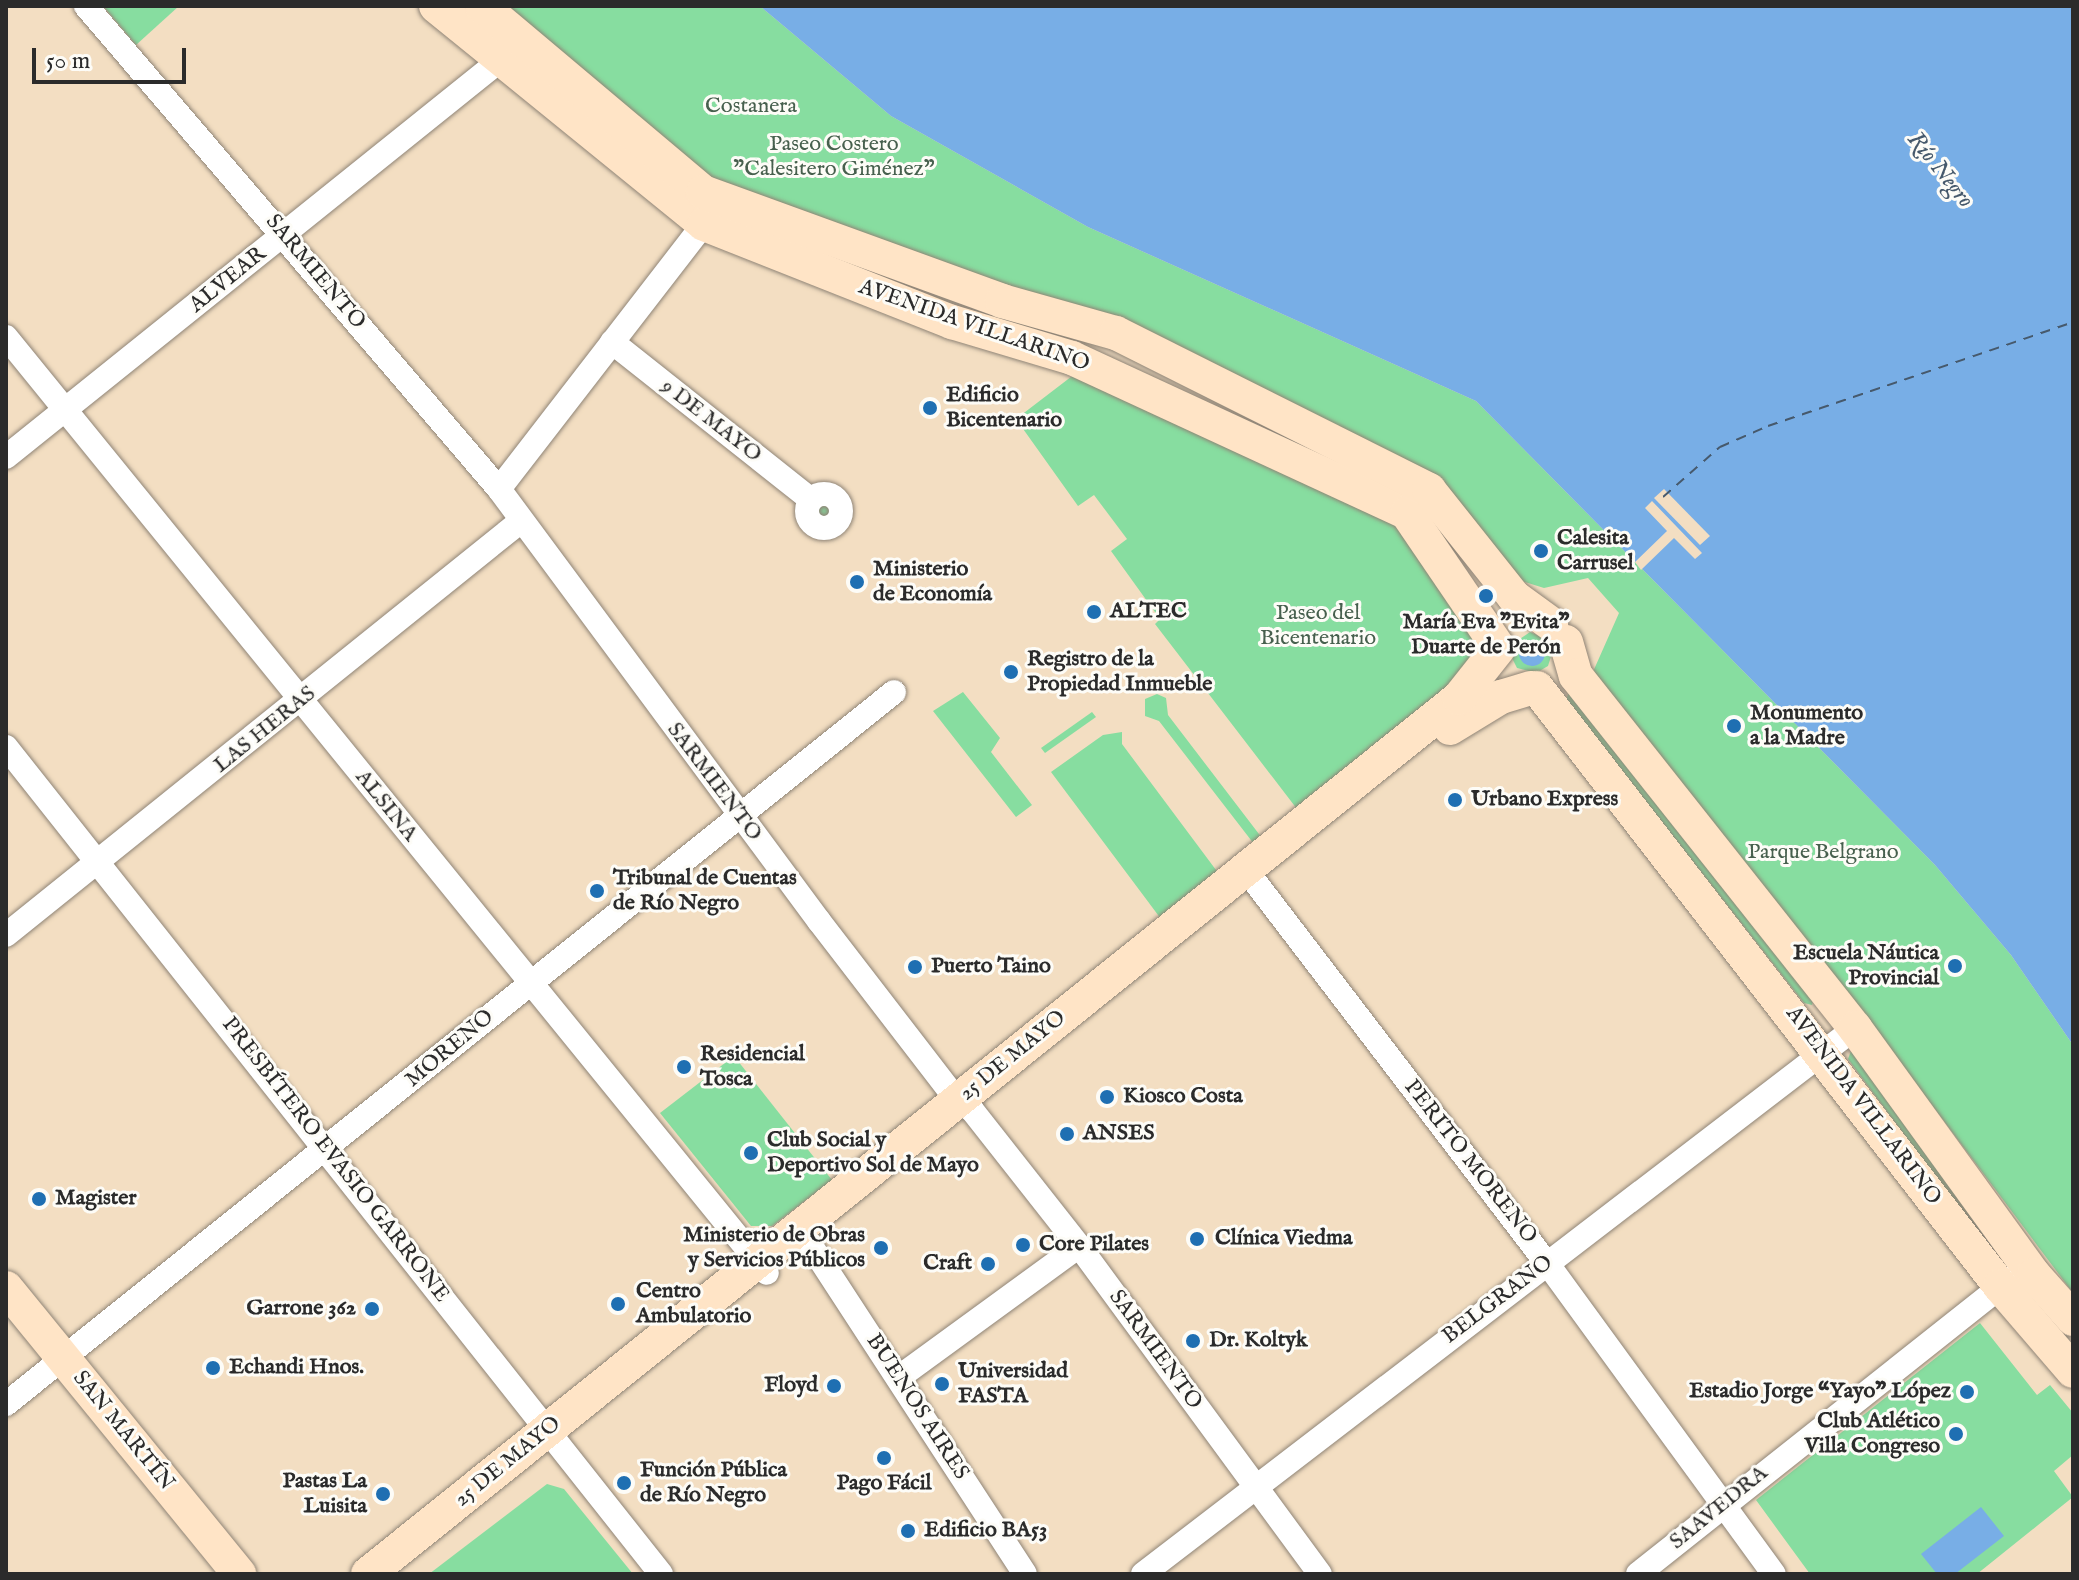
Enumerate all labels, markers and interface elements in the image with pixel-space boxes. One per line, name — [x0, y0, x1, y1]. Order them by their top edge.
scale bar — [36, 32, 190, 82]
text: 50 m — [46, 46, 90, 77]
park label: Costanera — [705, 94, 797, 120]
water label: Río Negro — [1901, 126, 1979, 214]
park label: Paseo Costero "Calesitero Giménez" — [733, 131, 935, 182]
street label: SARMIENTO — [259, 209, 371, 335]
street label: ALVEAR — [184, 241, 272, 319]
street label: AVENIDA VILLARINO — [855, 274, 1093, 378]
street label: 9 DE MAYO — [656, 374, 766, 468]
place label: Edificio Bicentenario — [946, 382, 1062, 434]
marker: Edificio Bicentenario — [921, 399, 939, 417]
place label: Calesita Carrusel — [1557, 525, 1634, 576]
marker: Calesita Carrusel — [1532, 542, 1550, 560]
place label: Ministerio de Economía — [873, 556, 992, 608]
marker: Ministerio de Economía — [848, 573, 866, 591]
marker: María Eva "Evita" Duarte de Perón — [1477, 587, 1495, 605]
place label: ALTEC — [1110, 599, 1187, 625]
park label: Paseo del Bicentenario — [1260, 600, 1376, 652]
marker: ALTEC — [1085, 603, 1103, 621]
place label: María Eva "Evita" Duarte de Perón — [1402, 609, 1570, 660]
place label: Registro de la Propiedad Inmueble — [1027, 646, 1212, 698]
marker: Registro de la Propiedad Inmueble — [1002, 663, 1020, 681]
street label: LAS HERAS — [209, 681, 321, 779]
place label: Monumento a la Madre — [1750, 700, 1863, 752]
marker: Monumento a la Madre — [1725, 717, 1743, 735]
street label: SARMIENTO — [661, 718, 767, 846]
street label: ALSINA — [349, 765, 423, 847]
place label: Urbano Express — [1471, 787, 1618, 813]
marker: Urbano Express — [1446, 791, 1464, 809]
park label: Parque Belgrano — [1747, 840, 1899, 866]
place label: Tribunal de Cuentas de Río Negro — [613, 865, 797, 916]
marker: Tribunal de Cuentas de Río Negro — [588, 882, 606, 900]
place label: Escuela Náutica Provincial — [1793, 940, 1939, 992]
place label: Puerto Taino — [931, 954, 1051, 980]
marker: Escuela Náutica Provincial — [1946, 957, 1964, 975]
marker: Puerto Taino — [906, 958, 924, 976]
street label: AVENIDA VILLARINO — [1780, 1001, 1946, 1211]
street label: MORENO — [400, 1004, 500, 1094]
street label: 25 DE MAYO — [955, 1005, 1071, 1107]
street label: PRESBÍTERO EVASIO GARRONE — [215, 1012, 455, 1308]
place label: Residencial Tosca — [700, 1041, 805, 1092]
marker: Residencial Tosca — [675, 1058, 693, 1076]
street label: PERITO MORENO — [1398, 1075, 1542, 1249]
place label: Kiosco Costa — [1123, 1084, 1243, 1110]
marker: Kiosco Costa — [1098, 1088, 1116, 1106]
place label: ANSES — [1083, 1121, 1154, 1147]
marker: ANSES — [1058, 1125, 1076, 1143]
place label: Club Social y Deportivo Sol de Mayo — [767, 1127, 979, 1178]
marker: Club Social y Deportivo Sol de Mayo — [742, 1144, 760, 1162]
place label: Magister — [55, 1186, 136, 1212]
marker: Magister — [30, 1190, 48, 1208]
place label: Ministerio de Obras y Servicios Públicos — [683, 1222, 865, 1274]
place label: Clínica Viedma — [1215, 1226, 1352, 1252]
marker: Clínica Viedma — [1186, 1228, 1208, 1250]
place label: Core Pilates — [1039, 1232, 1149, 1258]
marker: Core Pilates — [1014, 1236, 1032, 1254]
marker: Ministerio de Obras y Servicios Públicos — [872, 1239, 890, 1257]
street label: BELGRANO — [1438, 1250, 1558, 1350]
place label: Craft — [923, 1251, 972, 1277]
marker: Craft — [979, 1255, 997, 1273]
place label: Centro Ambulatorio — [636, 1278, 751, 1330]
street label: SARMIENTO — [1103, 1285, 1207, 1415]
marker: Centro Ambulatorio — [607, 1293, 629, 1315]
place label: Garrone 362 — [247, 1296, 356, 1322]
marker: Garrone 362 — [363, 1300, 381, 1318]
place label: Dr. Koltyk — [1209, 1328, 1307, 1354]
street label: BUENOS AIRES — [860, 1329, 974, 1485]
marker: Dr. Koltyk — [1184, 1332, 1202, 1350]
place label: Echandi Hnos. — [229, 1355, 364, 1381]
place label: Universidad FASTA — [958, 1358, 1068, 1410]
marker: Echandi Hnos. — [204, 1359, 222, 1377]
street label: SAN MARTÍN — [67, 1366, 179, 1496]
place label: Floyd — [764, 1373, 818, 1399]
marker: Universidad FASTA — [933, 1375, 951, 1393]
marker: Floyd — [825, 1377, 843, 1395]
place label: Estadio Jorge “Yayo” López — [1689, 1379, 1951, 1405]
marker: Estadio Jorge “Yayo” López — [1958, 1383, 1976, 1401]
place label: Club Atlético Villa Congreso — [1804, 1408, 1940, 1460]
street label: 25 DE MAYO — [450, 1411, 566, 1513]
marker: Club Atlético Villa Congreso — [1947, 1425, 1965, 1443]
marker: Pago Fácil — [875, 1449, 893, 1467]
place label: Función Pública de Río Negro — [640, 1457, 787, 1508]
street label: SAAVEDRA — [1665, 1460, 1773, 1556]
place label: Pastas La Luisita — [282, 1468, 367, 1520]
place label: Pago Fácil — [836, 1471, 932, 1497]
marker: Función Pública de Río Negro — [615, 1474, 633, 1492]
marker: Pastas La Luisita — [374, 1485, 392, 1503]
place label: Edificio BA53 — [924, 1518, 1047, 1544]
marker: Edificio BA53 — [899, 1522, 917, 1540]

